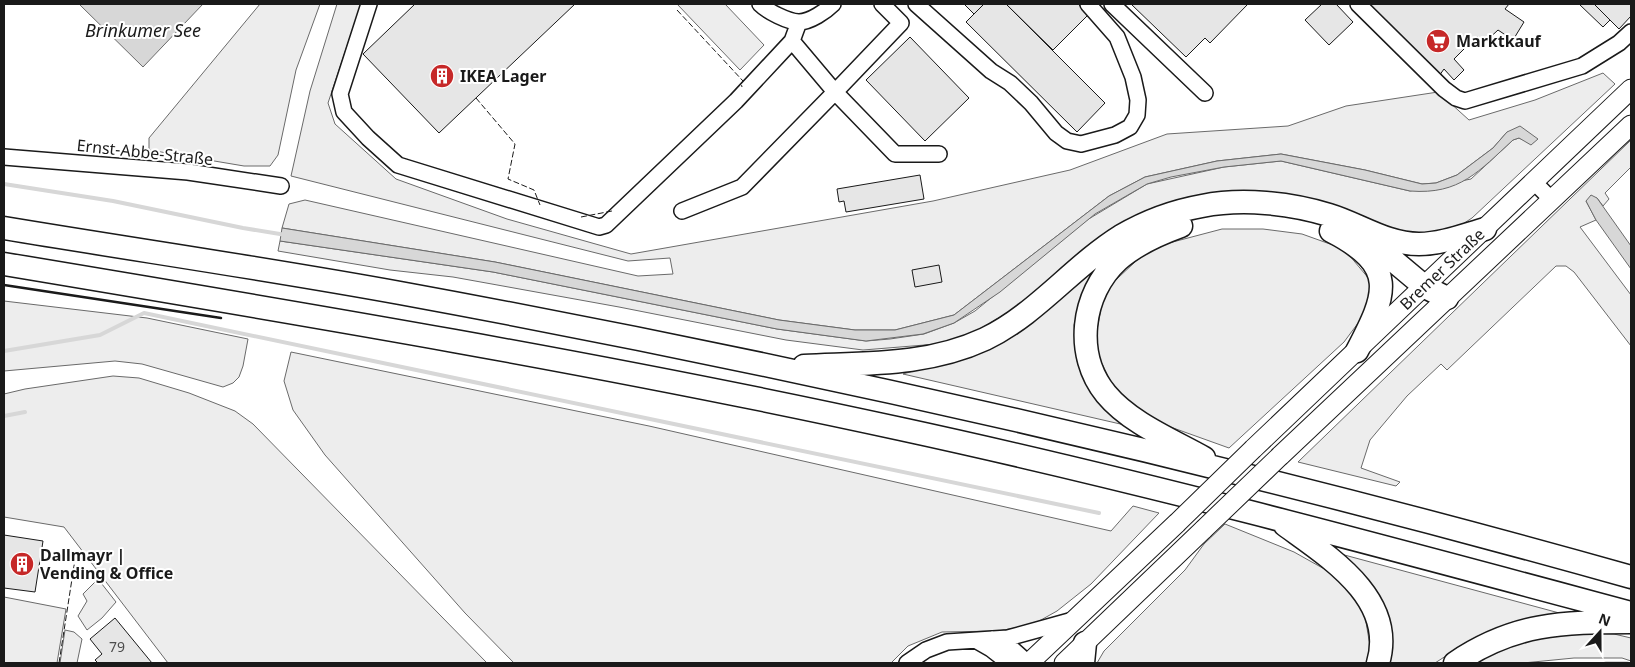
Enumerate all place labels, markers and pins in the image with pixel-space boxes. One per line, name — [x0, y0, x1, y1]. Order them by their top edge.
supermarket icon: Marktkauf — [1425, 28, 1451, 54]
place label: Marktkauf — [1456, 30, 1542, 52]
building icon: IKEA Lager — [429, 63, 455, 89]
place label: IKEA Lager — [460, 65, 546, 87]
place label: Dallmayr | Vending & Office — [40, 544, 173, 584]
building icon: Dallmayr | Vending & Office — [9, 551, 35, 577]

